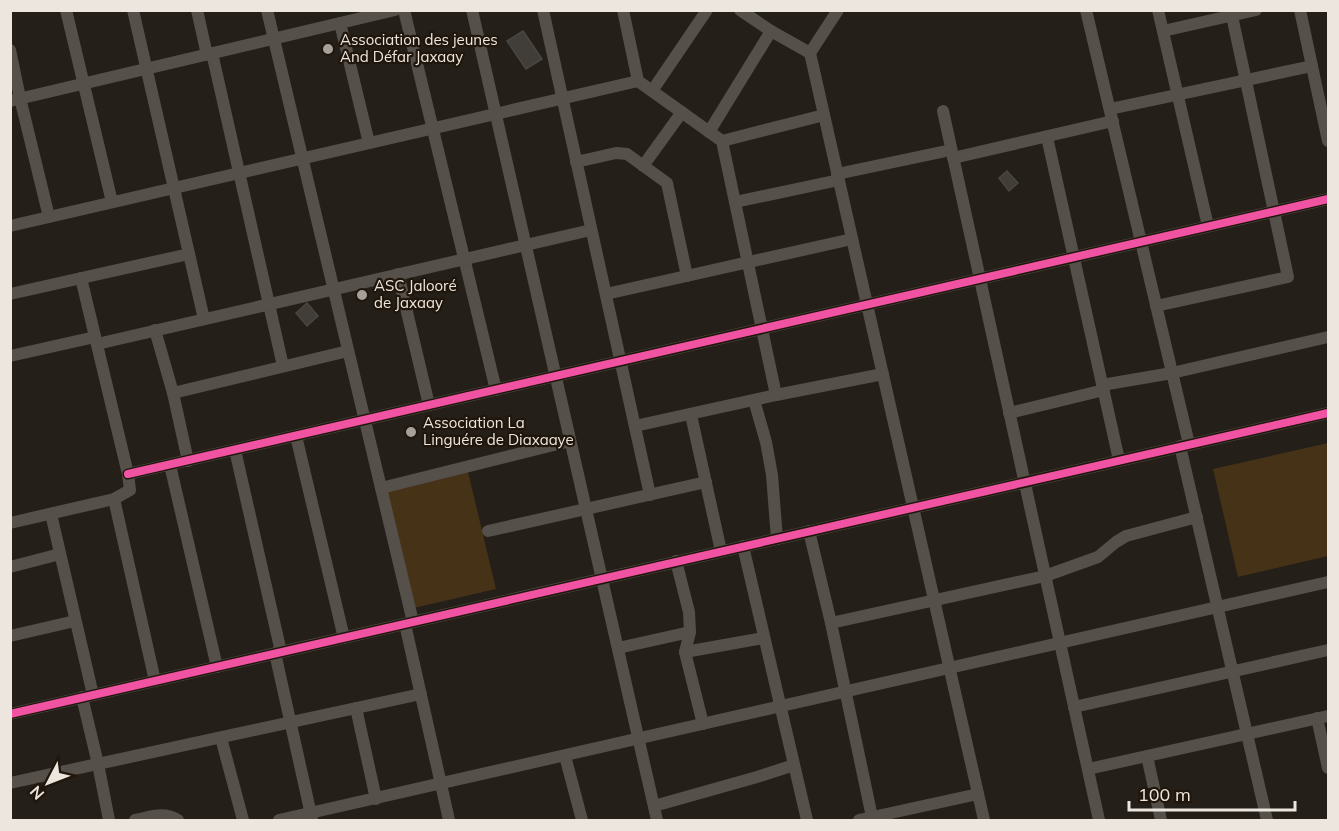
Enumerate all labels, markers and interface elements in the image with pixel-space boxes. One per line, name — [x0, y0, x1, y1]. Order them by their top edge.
place label: Association des jeunes And Défar Jaxaay — [340, 30, 498, 66]
marker: Association des jeunes And Défar Jaxaay — [321, 42, 335, 56]
place label: ASC Jalooré de Jaxaay — [374, 276, 457, 312]
marker: ASC Jalooré de Jaxaay — [355, 288, 369, 302]
place label: Association La Linguére de Diaxaaye — [423, 413, 574, 449]
marker: Association La Linguére de Diaxaaye — [404, 425, 418, 439]
north arrow — [18, 753, 78, 813]
scale bar — [1129, 774, 1296, 812]
text: N — [25, 782, 48, 804]
text: 100 m — [1138, 783, 1191, 806]

